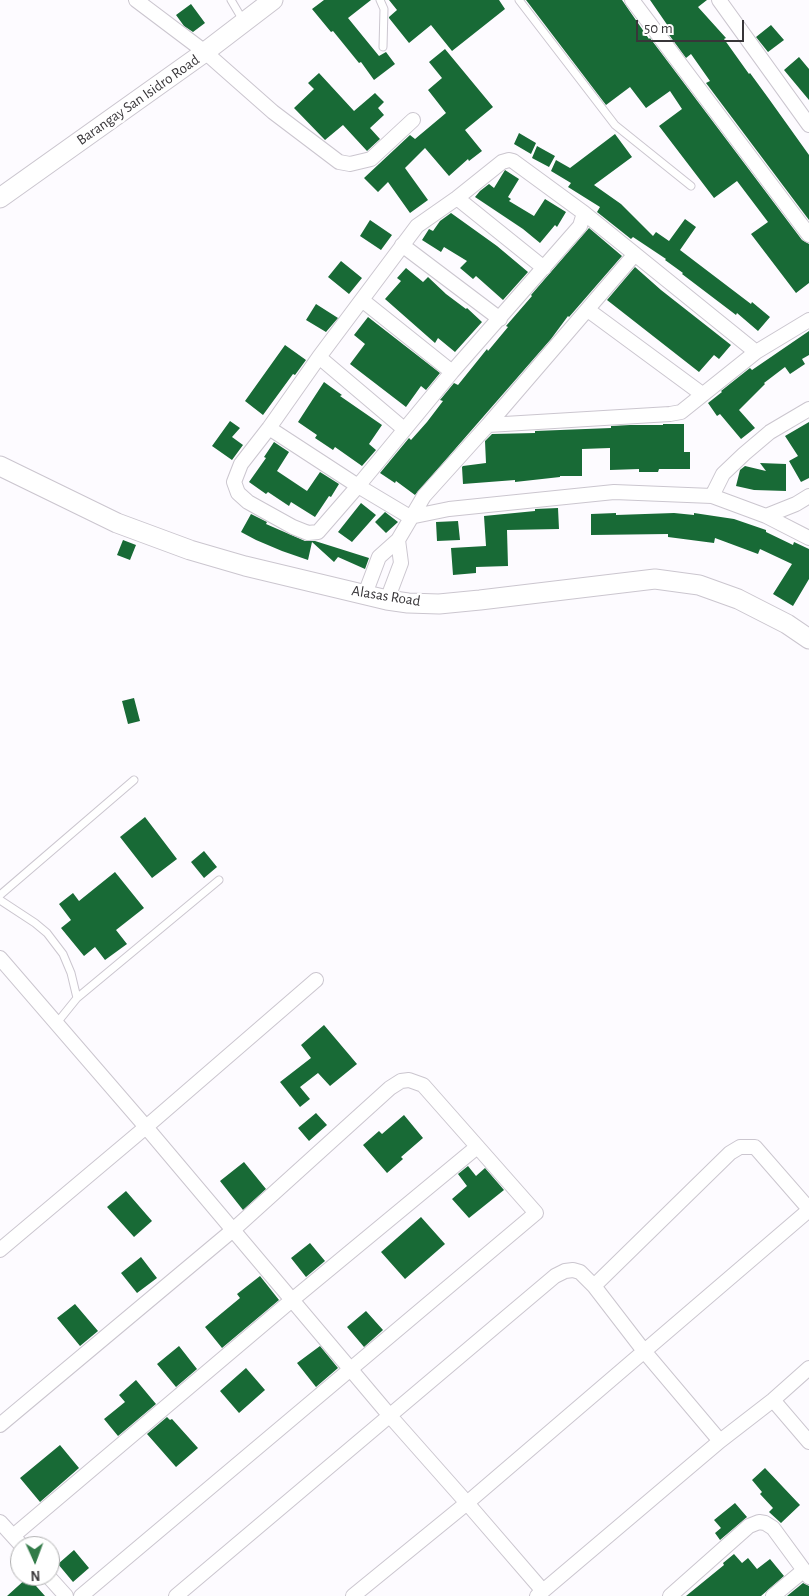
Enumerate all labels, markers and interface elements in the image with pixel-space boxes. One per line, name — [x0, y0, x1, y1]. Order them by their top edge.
scale bar — [639, 10, 746, 42]
text: 50 m — [644, 21, 673, 36]
street label: Barangay San Isidro Road — [73, 51, 203, 149]
street label: Alasas Road — [350, 582, 422, 610]
north arrow — [10, 1536, 60, 1586]
text: N — [30, 1568, 41, 1582]

